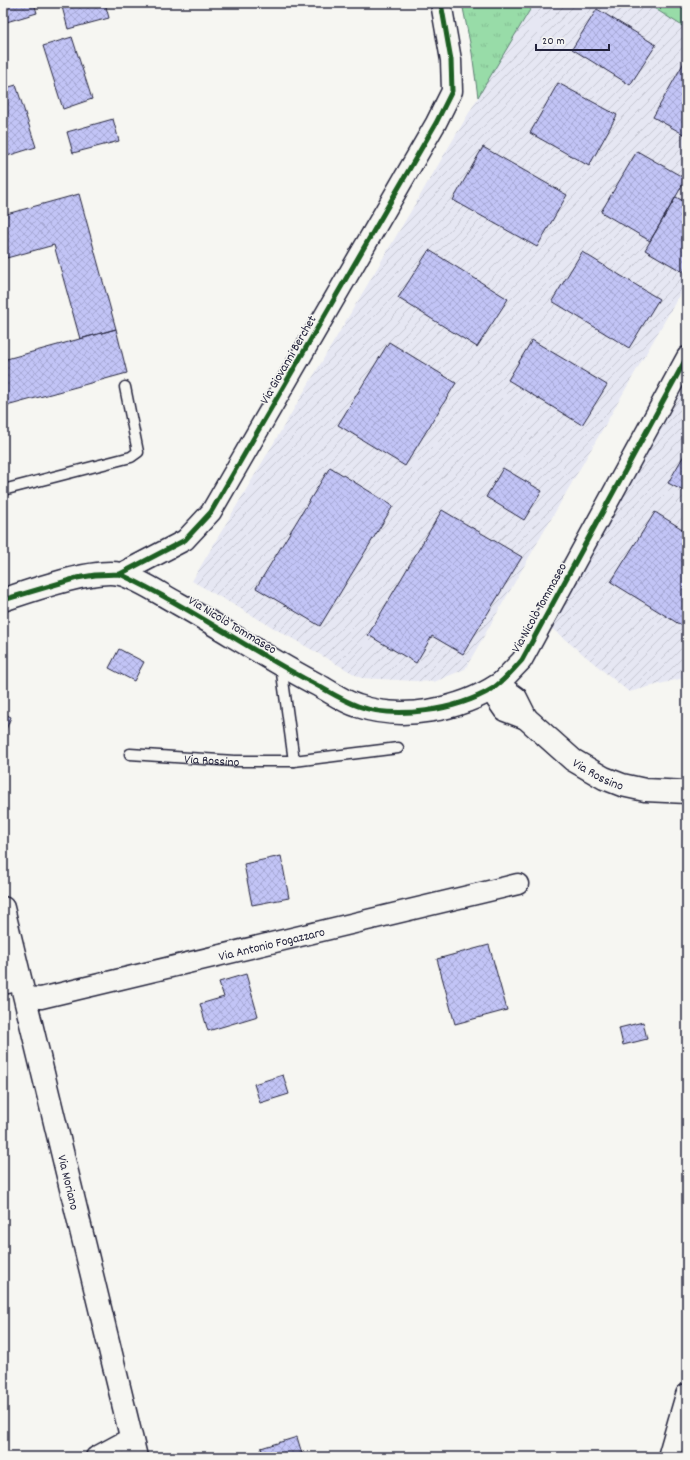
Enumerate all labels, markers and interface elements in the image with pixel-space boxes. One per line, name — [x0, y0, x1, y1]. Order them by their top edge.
scale bar — [536, 26, 609, 52]
text: 20 m — [542, 33, 565, 50]
street label: Via Giovanni Berchet — [256, 312, 322, 408]
street label: Via Nicolò Tommaseo — [508, 560, 573, 657]
street label: Via Nicolò Tommaseo — [184, 592, 280, 660]
street label: Via Rossino — [184, 751, 239, 773]
street label: Via Rossino — [568, 755, 626, 797]
street label: Via Antonio Fogazzaro — [217, 923, 327, 967]
street label: Via Moriano — [51, 1153, 83, 1212]

